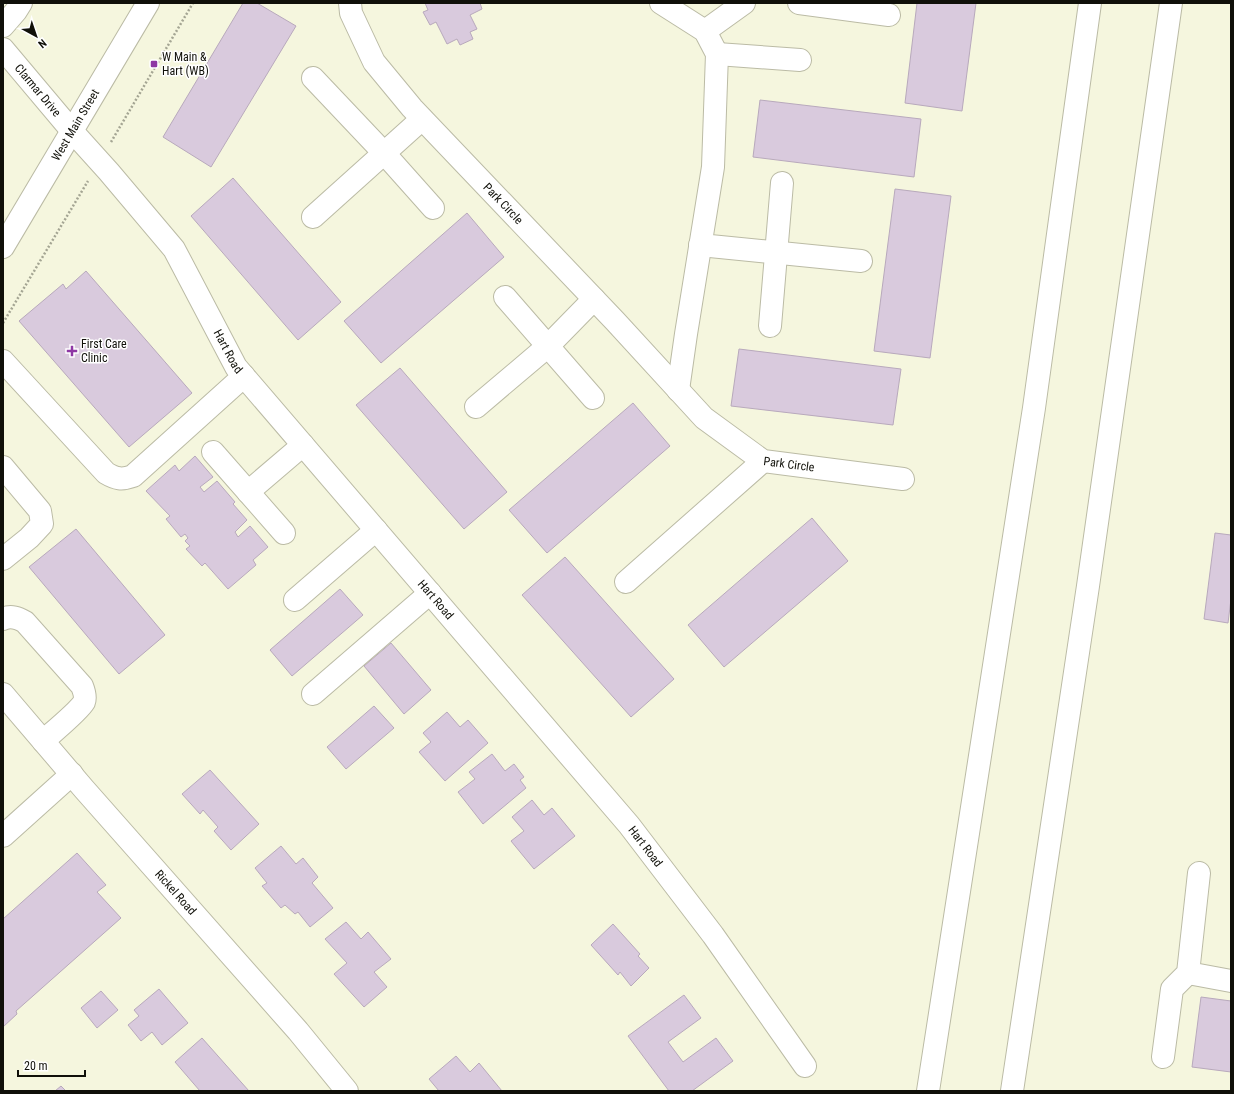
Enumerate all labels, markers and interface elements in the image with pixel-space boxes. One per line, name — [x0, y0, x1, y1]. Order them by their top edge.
north arrow — [16, 16, 56, 56]
text: N — [35, 36, 49, 51]
place label: W Main & Hart (WB) — [162, 50, 209, 78]
marker: W Main & Hart (WB) — [149, 59, 159, 69]
street label: Clarmar Drive — [12, 61, 64, 120]
street label: West Main Street — [49, 86, 102, 163]
street label: Park Circle — [480, 180, 526, 227]
street label: Hart Road — [211, 327, 245, 376]
place label: First Care Clinic — [81, 337, 127, 365]
marker: First Care Clinic — [66, 345, 78, 357]
street label: Park Circle — [763, 454, 816, 475]
street label: Hart Road — [415, 577, 456, 622]
street label: Hart Road — [625, 823, 665, 870]
street label: Rickel Road — [152, 867, 199, 918]
scale bar — [18, 1052, 85, 1078]
text: 20 m — [24, 1059, 48, 1073]

